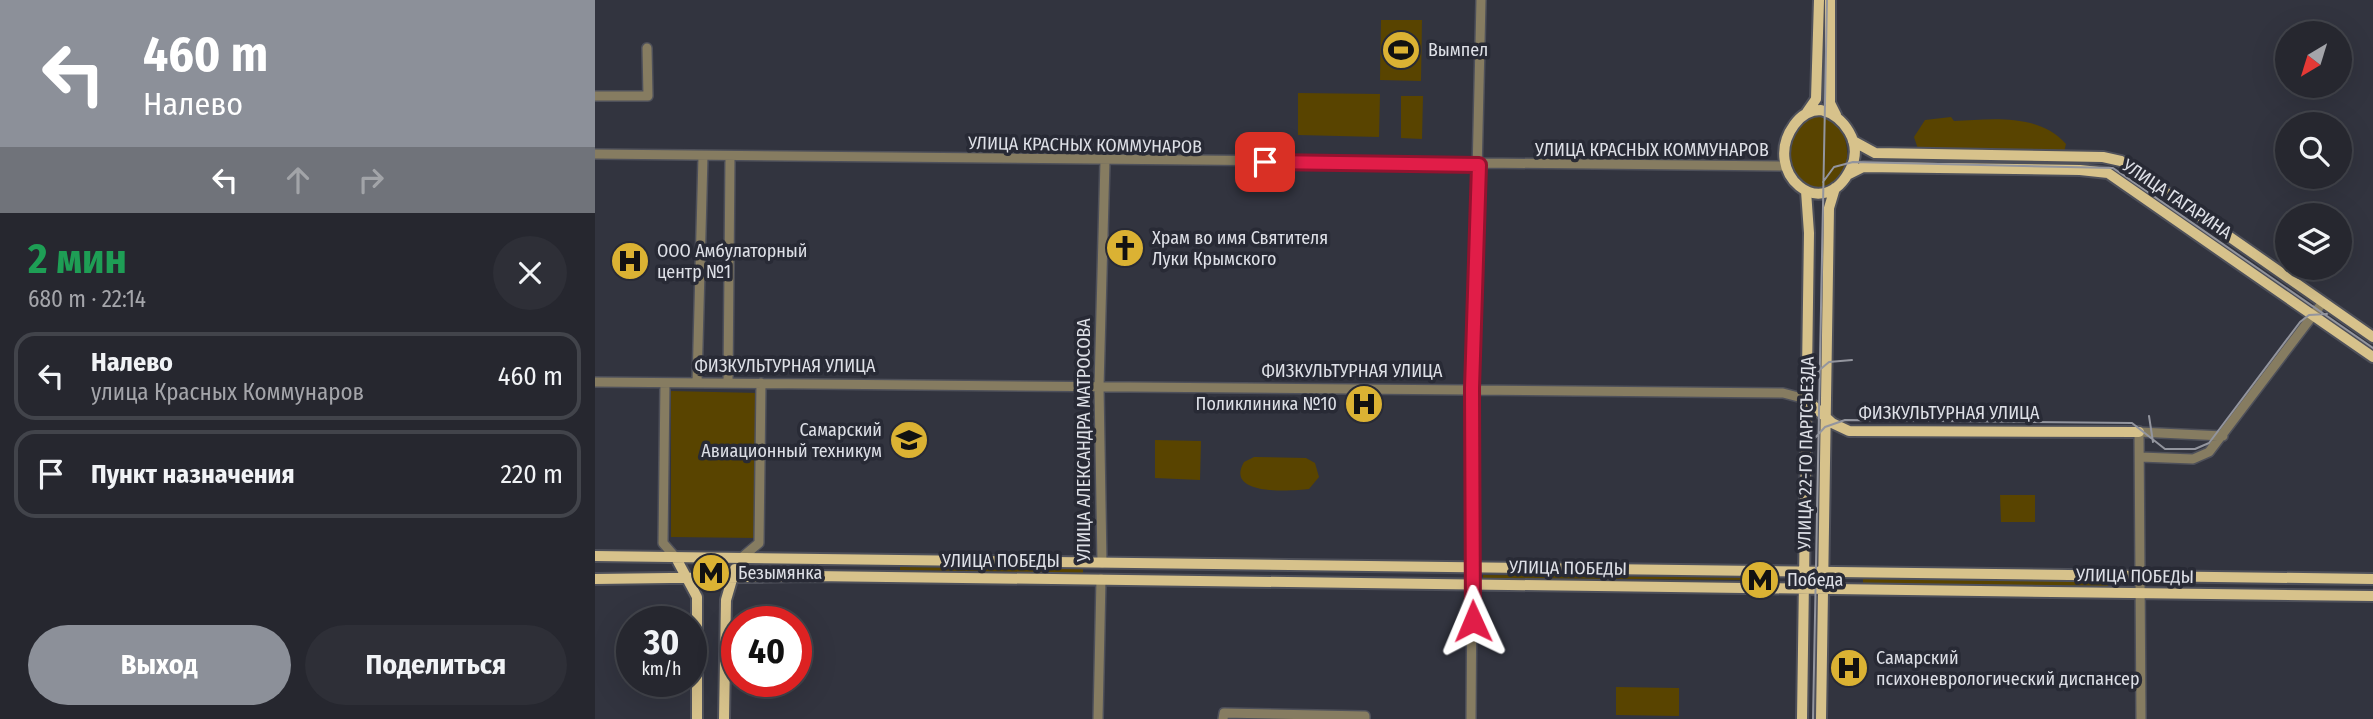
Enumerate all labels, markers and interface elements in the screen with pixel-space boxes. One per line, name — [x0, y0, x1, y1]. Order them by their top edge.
north arrow — [2275, 21, 2352, 98]
map controls — [2275, 21, 2352, 280]
text: 460 m — [143, 25, 268, 84]
icon: left — [28, 28, 119, 119]
sports icon: Вымпел — [1380, 29, 1422, 71]
place label: Вымпел — [1428, 39, 1488, 61]
text: Налево — [143, 85, 243, 123]
button: search — [2275, 112, 2352, 189]
street label: УЛИЦА КРАСНЫХ КОММУНАРОВ — [967, 132, 1202, 158]
pin — [1235, 132, 1295, 192]
street label: УЛИЦА КРАСНЫХ КОММУНАРОВ — [1534, 139, 1769, 161]
icon: arrive — [1246, 143, 1284, 181]
street label: УЛИЦА ГАГАРИНА — [2117, 154, 2236, 244]
icon: left — [206, 161, 244, 199]
icon: ahead — [279, 161, 317, 199]
icon: right — [352, 161, 390, 199]
button: layers — [2275, 203, 2352, 280]
church icon: Храм во имя Святителя Луки Крымского — [1104, 227, 1146, 269]
place label: Храм во имя Святителя Луки Крымского — [1152, 227, 1328, 270]
text: 2 мин — [28, 234, 127, 284]
button: close — [493, 236, 567, 310]
hospital icon: ООО Амбулаторный центр №1 — [609, 240, 651, 282]
place label: ООО Амбулаторный центр №1 — [657, 240, 808, 283]
text: 680 m · 22:14 — [28, 285, 146, 313]
street label: УЛИЦА АЛЕКСАНДРА МАТРОСОВА — [1073, 318, 1095, 563]
text: Налево — [91, 347, 173, 378]
street label: ФИЗКУЛЬТУРНАЯ УЛИЦА — [695, 355, 876, 377]
street label: УЛИЦА 22-ГО ПАРТСЪЕЗДА — [1793, 356, 1819, 551]
icon: left — [32, 357, 70, 395]
street label: ФИЗКУЛЬТУРНАЯ УЛИЦА — [1262, 360, 1443, 382]
text: 460 m — [498, 361, 563, 392]
text: улица Красных Коммунаров — [91, 378, 364, 406]
hospital icon: Поликлиника №10 — [1343, 383, 1385, 425]
place label: Поликлиника №10 — [1196, 393, 1337, 415]
street label: ФИЗКУЛЬТУРНАЯ УЛИЦА — [1859, 402, 2040, 424]
place label: Самарский Авиационный техникум — [701, 419, 882, 462]
school or university icon: Самарский Авиационный техникум — [888, 419, 930, 461]
icon: arrive — [32, 455, 70, 493]
text: Пункт назначения — [91, 459, 295, 490]
text: 220 m — [500, 459, 563, 490]
street label: УЛИЦА ПОБЕДЫ — [941, 550, 1060, 572]
metro station icon: Безымянка — [690, 552, 732, 594]
street label: УЛИЦА ПОБЕДЫ — [1508, 556, 1627, 580]
metro station icon: Победа — [1739, 559, 1781, 601]
place label: Безымянка — [738, 562, 822, 584]
street label: УЛИЦА ПОБЕДЫ — [2075, 564, 2194, 588]
place label: Победа — [1787, 569, 1843, 591]
position arrow — [1436, 584, 1510, 658]
speed limit sign: 40 — [721, 606, 812, 697]
text: 30 — [644, 621, 679, 663]
button: Выход — [28, 625, 291, 705]
button: Поделиться — [305, 625, 567, 705]
hospital icon: Самарский психоневрологический диспансер — [1828, 647, 1870, 689]
place label: Самарский психоневрологический диспансер — [1876, 647, 2140, 690]
text: km/h — [641, 658, 682, 680]

